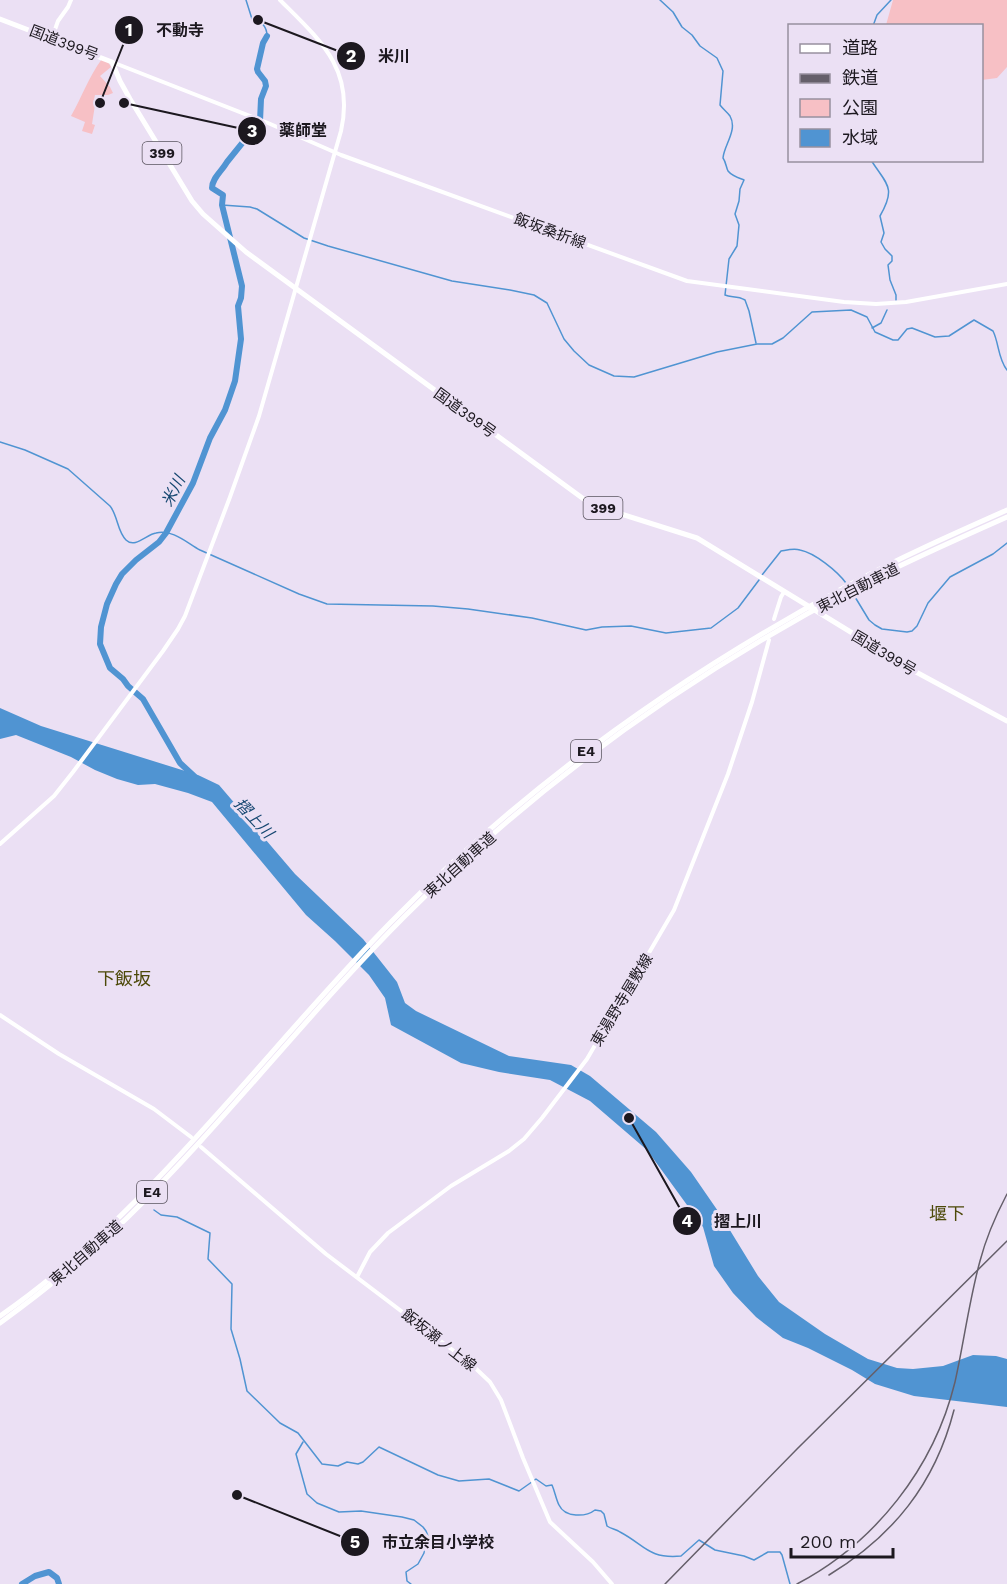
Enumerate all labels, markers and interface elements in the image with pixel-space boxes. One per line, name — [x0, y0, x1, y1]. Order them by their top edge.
callout: 不動寺 — [114, 13, 216, 47]
text: 1 — [125, 19, 133, 40]
text: 不動寺 — [156, 21, 204, 40]
street label: 国道399号 — [27, 22, 101, 64]
legend — [788, 24, 983, 162]
text: 道路 — [842, 37, 878, 58]
callout: 米川 — [336, 39, 422, 73]
text: 2 — [346, 45, 356, 66]
text: 米川 — [378, 47, 410, 66]
text: 鉄道 — [842, 67, 878, 88]
text: 公園 — [842, 97, 878, 118]
callout: 薬師堂 — [237, 114, 339, 148]
text: 3 — [247, 120, 257, 141]
text: 薬師堂 — [279, 121, 327, 140]
text: 水域 — [842, 127, 878, 148]
road number: 399 — [142, 142, 182, 164]
street label: 飯坂桑折線 — [512, 210, 588, 252]
street label: 国道399号 — [430, 384, 500, 442]
water label: 米川 — [157, 471, 190, 510]
road number: 399 — [584, 497, 622, 519]
street label: 東北自動車道 — [814, 560, 902, 616]
street label: 国道399号 — [848, 627, 920, 679]
road number: E4 — [571, 740, 601, 762]
water label: 摺上川 — [231, 794, 279, 843]
street label: 東北自動車道 — [421, 828, 499, 902]
street label: 東湯野寺屋敷線 — [587, 950, 657, 1050]
district label: 下飯坂 — [97, 968, 151, 989]
road number: E4 — [137, 1181, 167, 1203]
district label: 堰下 — [929, 1203, 965, 1224]
callout: 摺上川 — [672, 1204, 774, 1238]
text: 4 — [681, 1210, 693, 1231]
text: 摺上川 — [714, 1212, 762, 1231]
street label: 東北自動車道 — [46, 1217, 126, 1289]
street label: 飯坂瀬ノ上線 — [398, 1305, 480, 1375]
scale bar — [791, 1521, 893, 1559]
callout: 市立余目小学校 — [340, 1525, 506, 1559]
text: 5 — [350, 1531, 360, 1552]
text: 200 m — [800, 1531, 856, 1552]
text: 市立余目小学校 — [382, 1533, 494, 1552]

